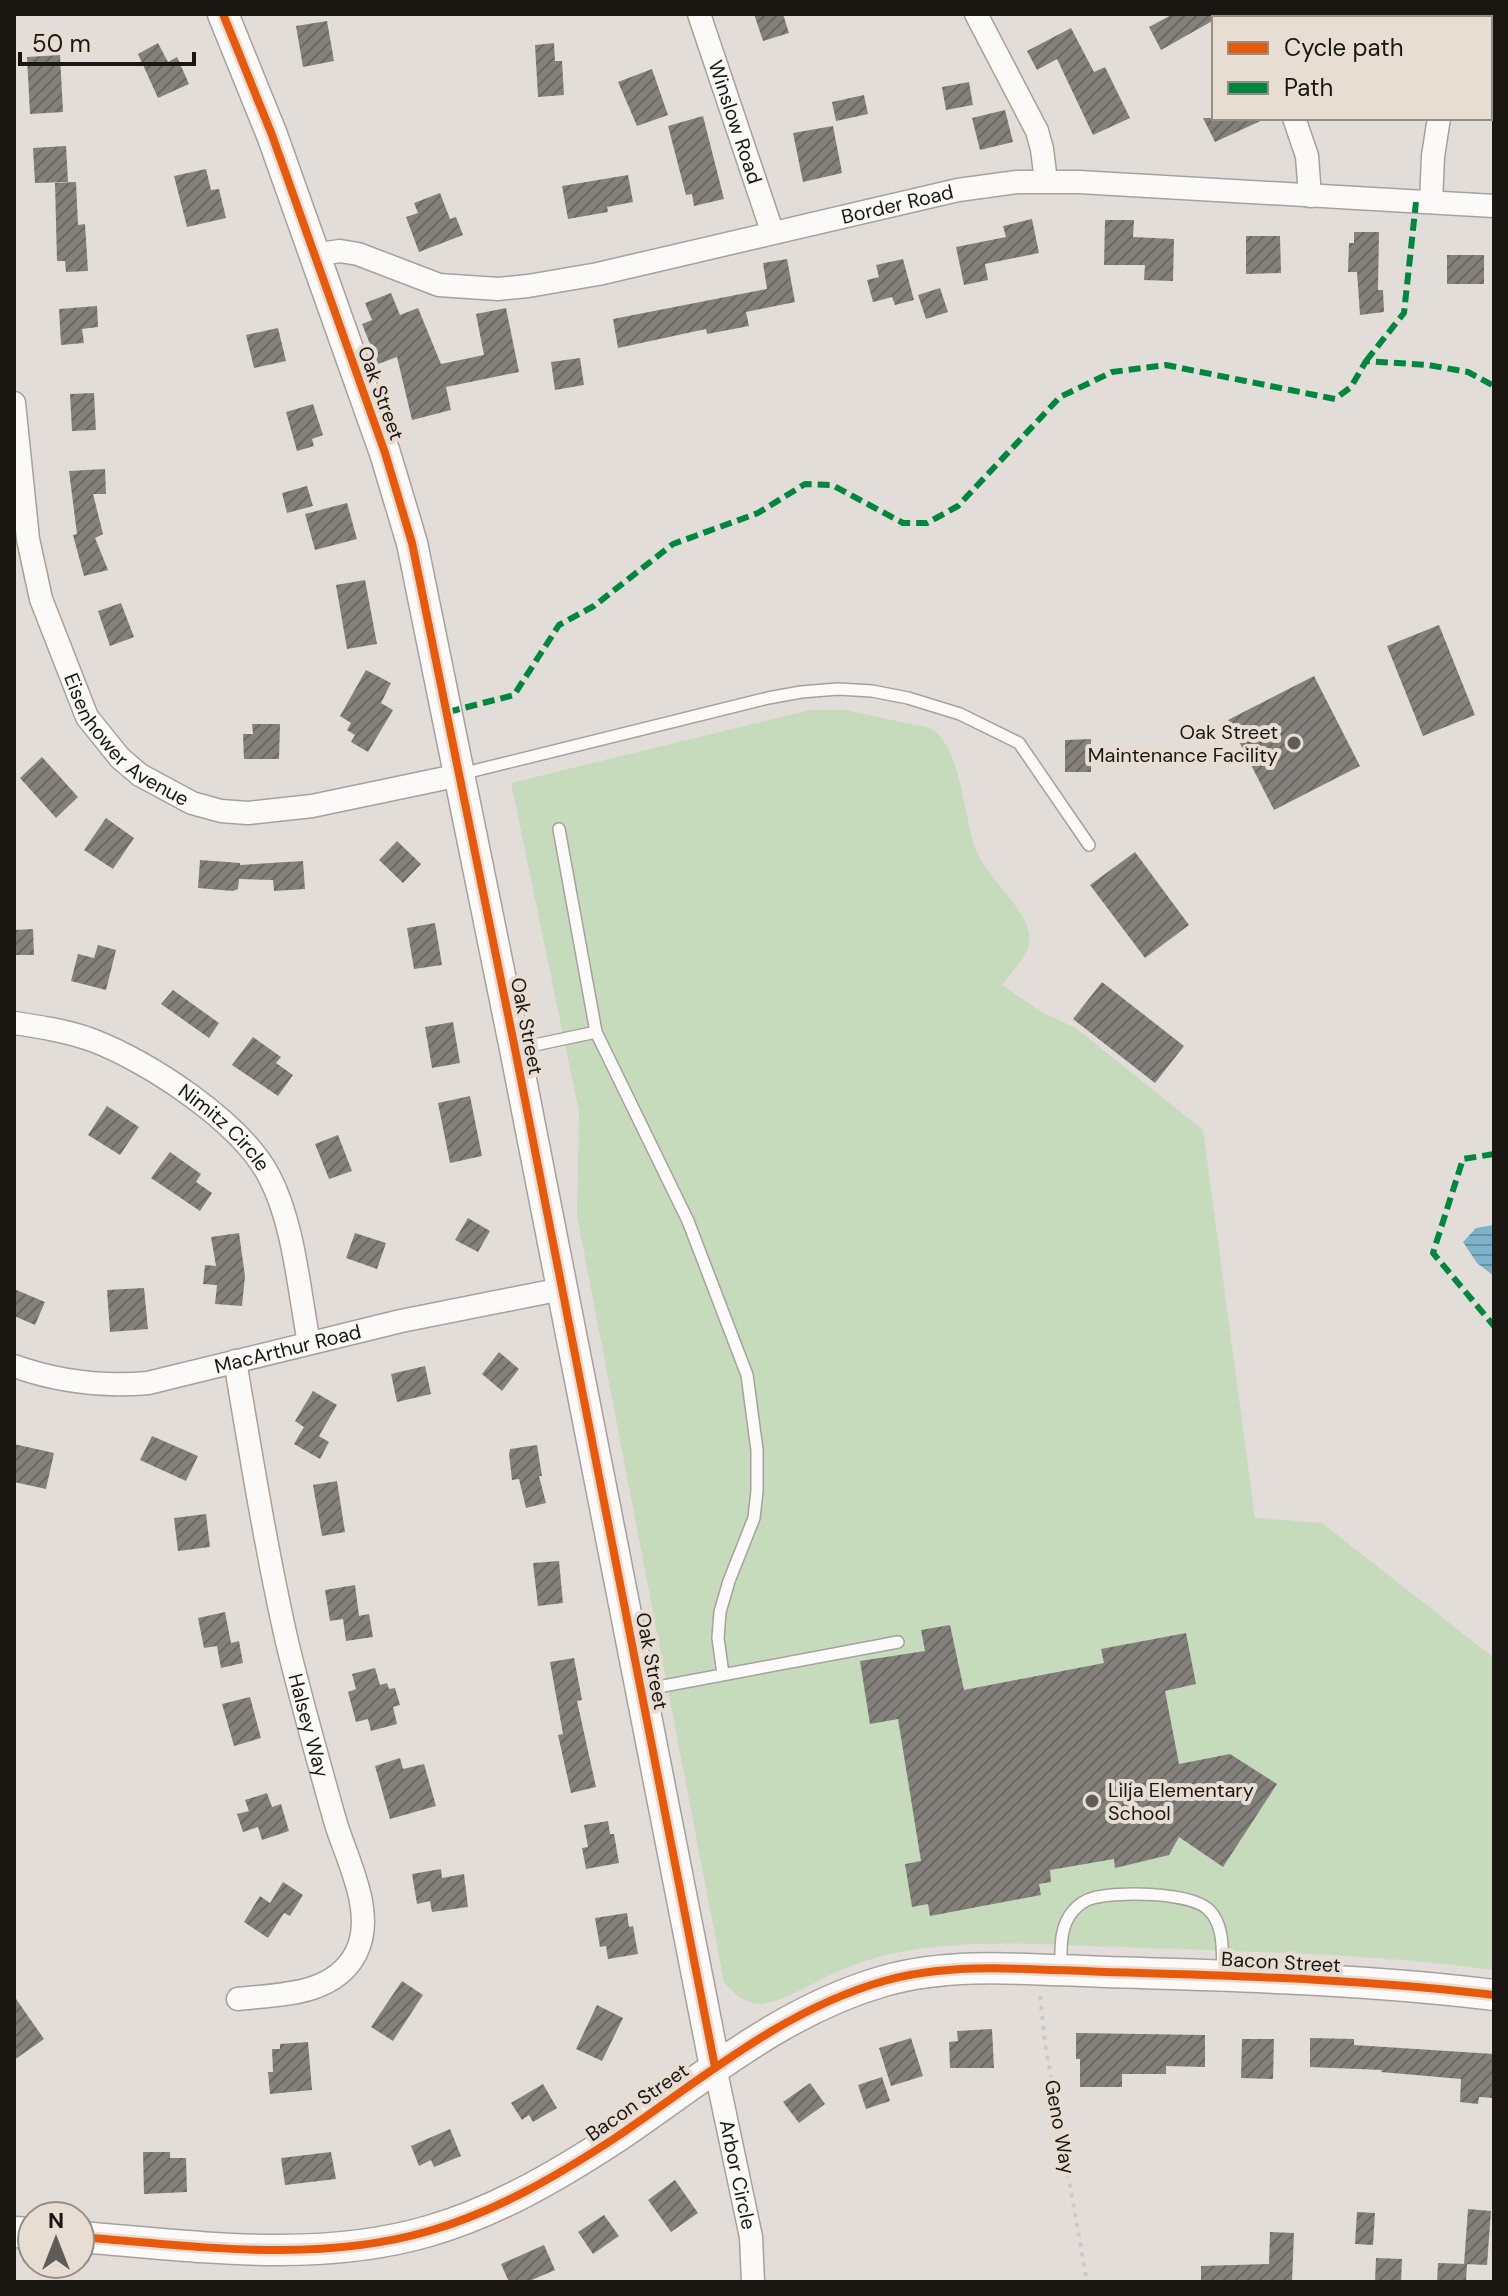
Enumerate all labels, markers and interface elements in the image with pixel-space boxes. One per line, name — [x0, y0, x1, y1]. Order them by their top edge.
scale bar — [20, 16, 194, 66]
legend — [1212, 16, 1492, 120]
text: 50 m — [32, 28, 91, 59]
text: Cycle path — [1284, 32, 1403, 63]
street label: Winslow Road — [702, 57, 768, 187]
text: Path — [1284, 72, 1333, 103]
street label: Border Road — [839, 179, 956, 230]
street label: Oak Street — [352, 342, 410, 444]
street label: Eisenhower Avenue — [58, 669, 194, 812]
place label: Oak Street Maintenance Facility — [1088, 719, 1278, 768]
marker: Oak Street Maintenance Facility — [1285, 734, 1303, 752]
street label: Oak Street — [505, 975, 549, 1077]
street label: Nimitz Circle — [173, 1078, 276, 1176]
street label: MacArthur Road — [212, 1318, 364, 1379]
street label: Oak Street — [630, 1610, 674, 1712]
street label: Halsey Way — [282, 1671, 335, 1780]
place label: Lilja Elementary School — [1108, 1777, 1254, 1826]
marker: Lilja Elementary School — [1083, 1792, 1101, 1810]
street label: Bacon Street — [1221, 1946, 1342, 1978]
street label: Bacon Street — [581, 2057, 694, 2147]
street label: Geno Way — [1039, 2078, 1081, 2176]
street label: Arbor Circle — [714, 2117, 762, 2232]
north arrow — [16, 2200, 96, 2280]
text: N — [48, 2206, 64, 2235]

